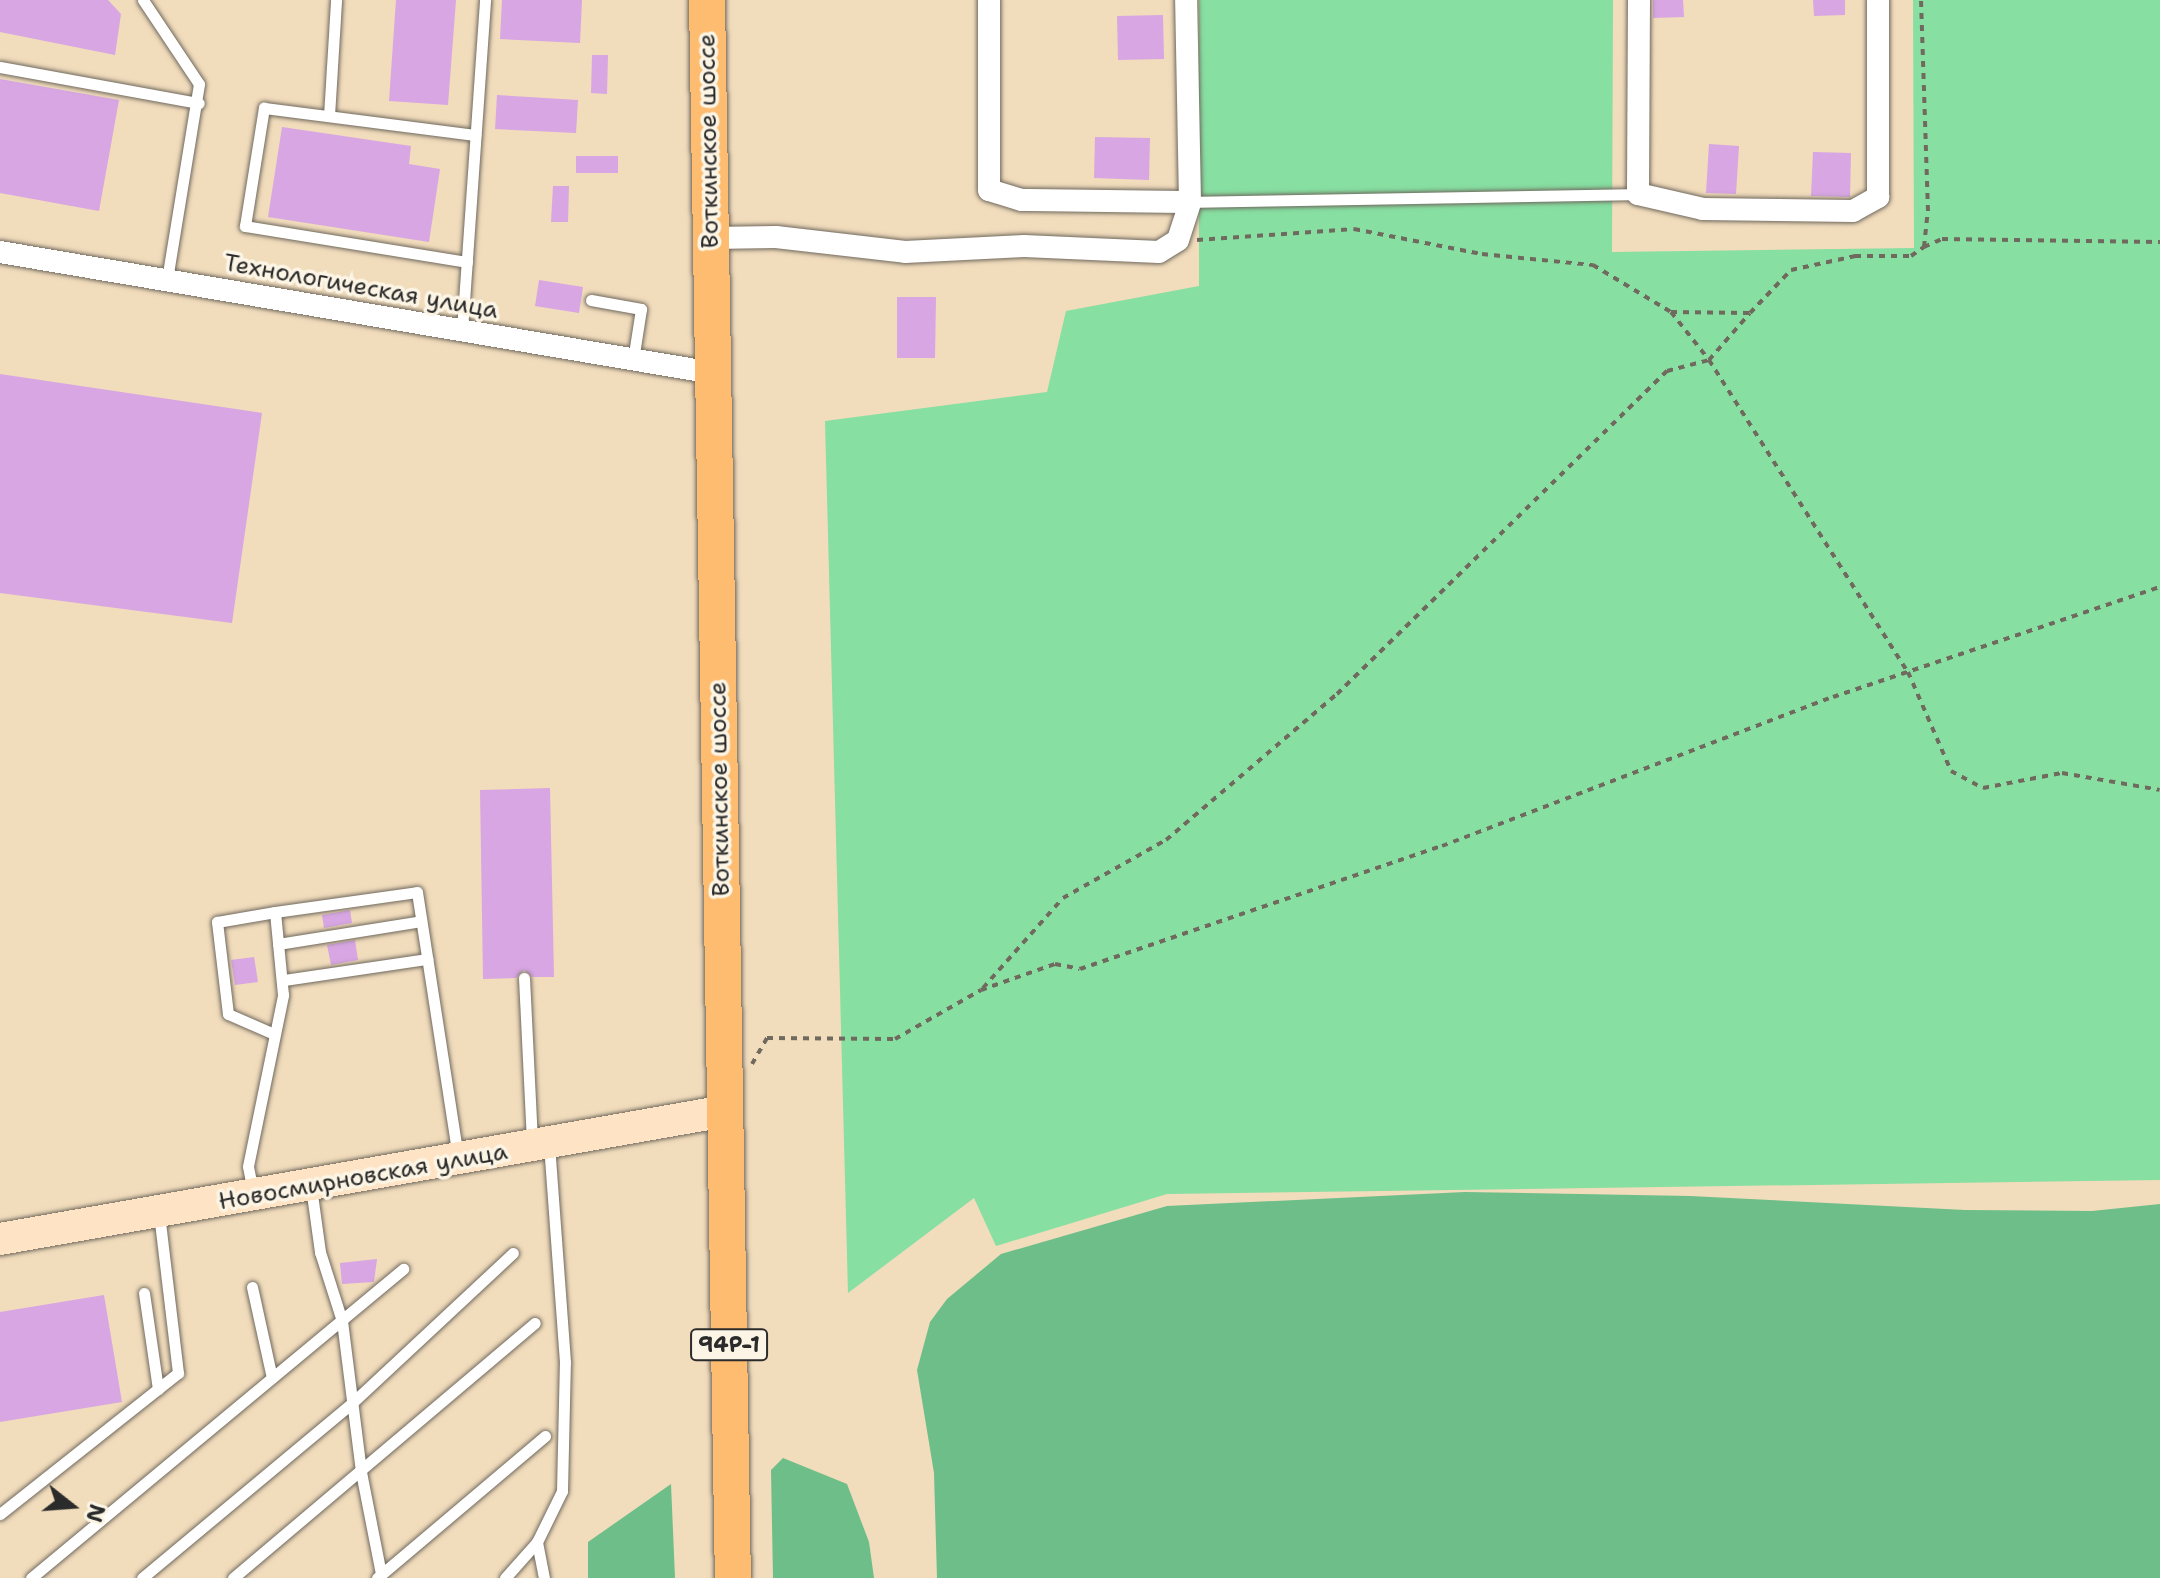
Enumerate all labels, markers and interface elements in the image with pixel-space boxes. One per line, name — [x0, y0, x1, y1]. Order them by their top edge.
street label: Воткинское шоссе — [693, 33, 725, 249]
street label: Технологическая улица — [222, 249, 500, 325]
street label: Воткинское шоссе — [704, 681, 736, 897]
street label: Новосмирновская улица — [216, 1137, 510, 1217]
road number: 94Р-1 — [689, 1327, 769, 1363]
north arrow — [32, 1466, 112, 1546]
text: N — [79, 1501, 112, 1526]

